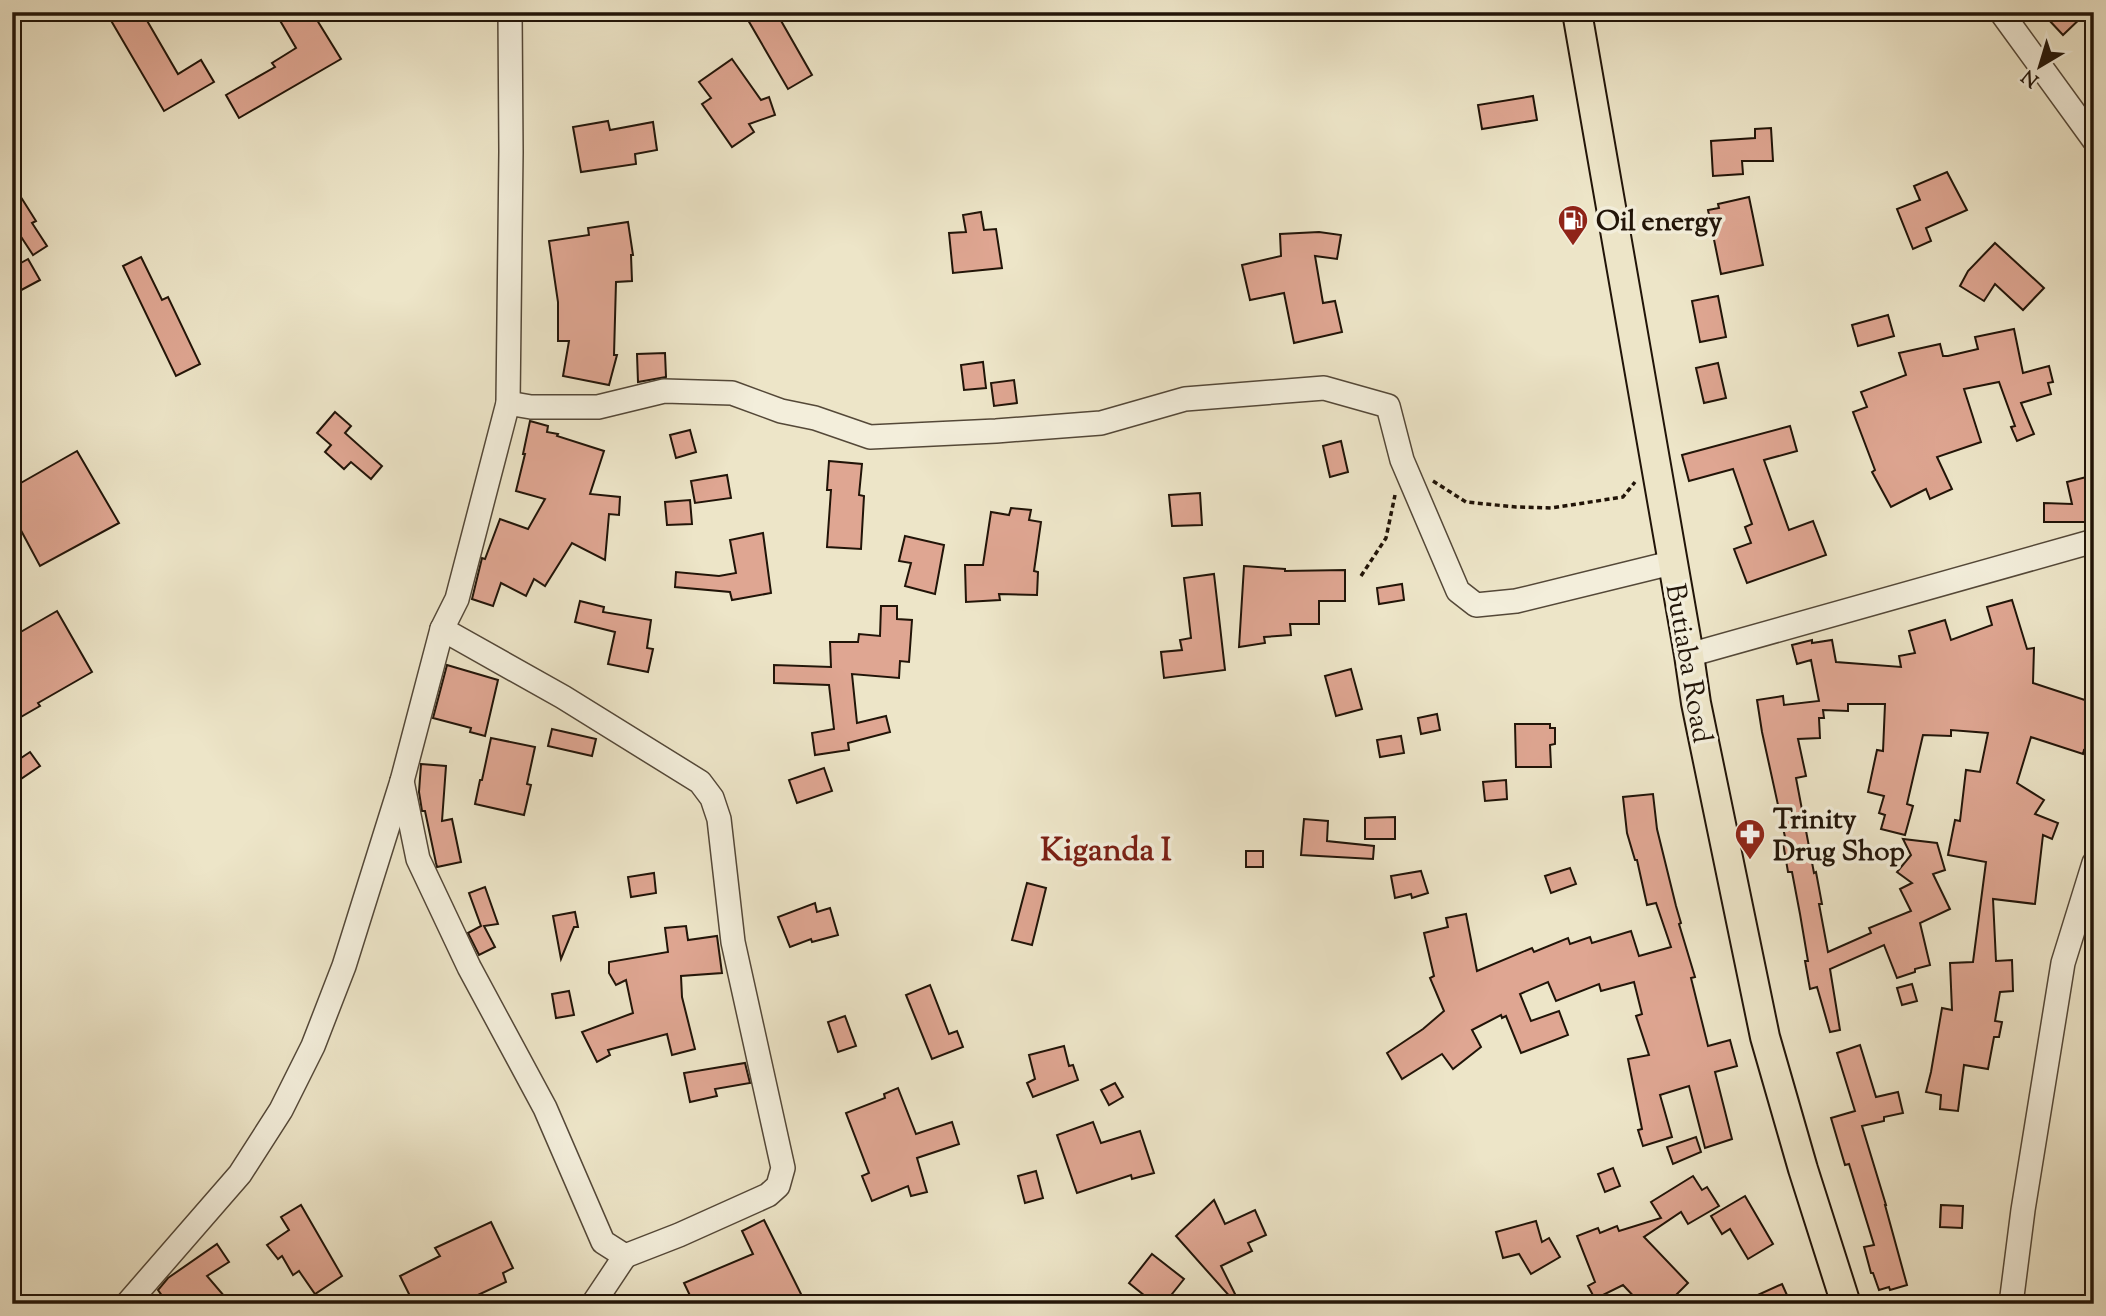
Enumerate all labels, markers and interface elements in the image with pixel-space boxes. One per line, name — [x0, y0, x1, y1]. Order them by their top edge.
north arrow — [2004, 32, 2074, 102]
text: N — [2017, 62, 2045, 93]
fuel station icon: Oil energy — [1556, 203, 1590, 247]
place label: Oil energy — [1596, 203, 1722, 243]
street label: Butiaba Road — [1653, 581, 1721, 746]
place label: Trinity Drug Shop — [1773, 801, 1905, 873]
pharmacy icon: Trinity Drug Shop — [1733, 817, 1767, 861]
district label: Kiganda I — [1040, 829, 1172, 875]

